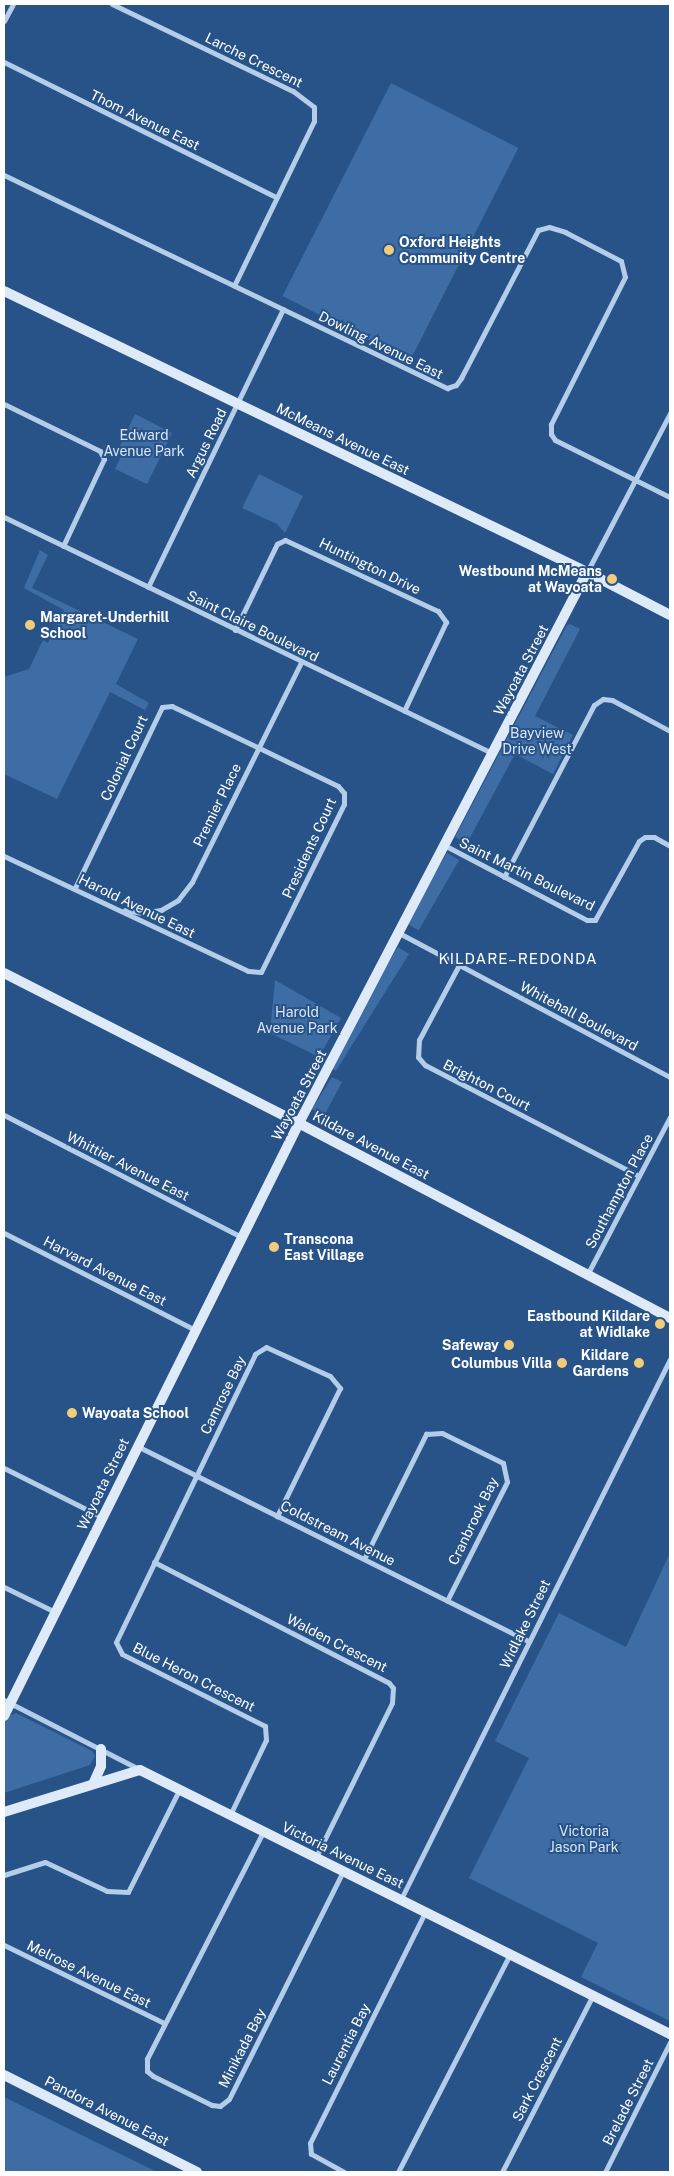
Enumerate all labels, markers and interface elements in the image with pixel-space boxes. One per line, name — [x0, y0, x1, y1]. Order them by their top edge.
street label: Larche Crescent — [202, 29, 306, 91]
street label: Thom Avenue East — [87, 86, 203, 154]
place label: Oxford Heights Community Centre — [399, 234, 525, 266]
marker: Oxford Heights Community Centre — [383, 244, 395, 256]
street label: Dowling Avenue East — [316, 308, 446, 382]
street label: McMeans Avenue East — [274, 399, 412, 479]
street label: Argus Road — [182, 405, 230, 481]
park label: Edward Avenue Park — [103, 427, 185, 460]
street label: Huntington Drive — [317, 534, 423, 598]
place label: Westbound McMeans at Wayoata — [459, 563, 602, 596]
marker: Westbound McMeans at Wayoata — [606, 573, 618, 585]
street label: Saint Claire Boulevard — [184, 587, 322, 665]
place label: Margaret-Underhill School — [40, 609, 169, 642]
marker: Margaret-Underhill School — [24, 619, 36, 631]
street label: Wayoata Street — [490, 622, 552, 718]
street label: Colonial Court — [97, 712, 151, 804]
park label: Bayview Drive West — [502, 725, 572, 758]
street label: Premier Place — [190, 760, 244, 850]
street label: Presidents Court — [278, 795, 340, 901]
street label: Saint Martin Boulevard — [457, 834, 597, 914]
street label: Harold Avenue East — [76, 871, 198, 941]
district label: KILDARE–REDONDA — [437, 950, 599, 968]
street label: Whitehall Boulevard — [517, 978, 641, 1054]
park label: Harold Avenue Park — [256, 1004, 338, 1036]
street label: Wayoata Street — [268, 1047, 330, 1143]
street label: Brighton Court — [440, 1056, 534, 1114]
street label: Kildare Avenue East — [310, 1107, 432, 1183]
street label: Whittier Avenue East — [64, 1128, 192, 1204]
street label: Southampton Place — [582, 1131, 656, 1251]
place label: Transcona East Village — [284, 1231, 364, 1264]
street label: Harvard Avenue East — [41, 1233, 169, 1309]
marker: Transcona East Village — [268, 1241, 280, 1253]
place label: Eastbound Kildare at Widlake — [527, 1308, 650, 1340]
marker: Eastbound Kildare at Widlake — [654, 1318, 666, 1330]
place label: Safeway — [442, 1337, 499, 1353]
marker: Safeway — [503, 1339, 515, 1351]
place label: Kildare Gardens — [572, 1347, 629, 1380]
street label: Camrose Bay — [197, 1353, 249, 1437]
place label: Columbus Villa — [451, 1355, 552, 1371]
marker: Columbus Villa — [556, 1357, 568, 1369]
marker: Kildare Gardens — [633, 1357, 645, 1369]
place label: Wayoata School — [82, 1405, 189, 1421]
marker: Wayoata School — [66, 1407, 78, 1419]
street label: Wayoata Street — [73, 1435, 133, 1533]
street label: Cranbrook Bay — [444, 1474, 502, 1568]
street label: Coldstream Avenue — [278, 1497, 398, 1569]
street label: Widlake Street — [496, 1577, 554, 1671]
street label: Walden Crescent — [284, 1610, 390, 1676]
street label: Blue Heron Crescent — [130, 1639, 258, 1715]
street label: Victoria Avenue East — [279, 1818, 407, 1892]
park label: Victoria Jason Park — [549, 1823, 619, 1855]
street label: Melrose Avenue East — [24, 1937, 154, 2011]
street label: Laurentia Bay — [318, 2000, 374, 2088]
street label: Minikada Bay — [215, 2005, 269, 2091]
street label: Sark Crescent — [509, 2034, 565, 2124]
street label: Brelade Street — [599, 2056, 657, 2148]
street label: Pandora Avenue East — [42, 2072, 172, 2150]

